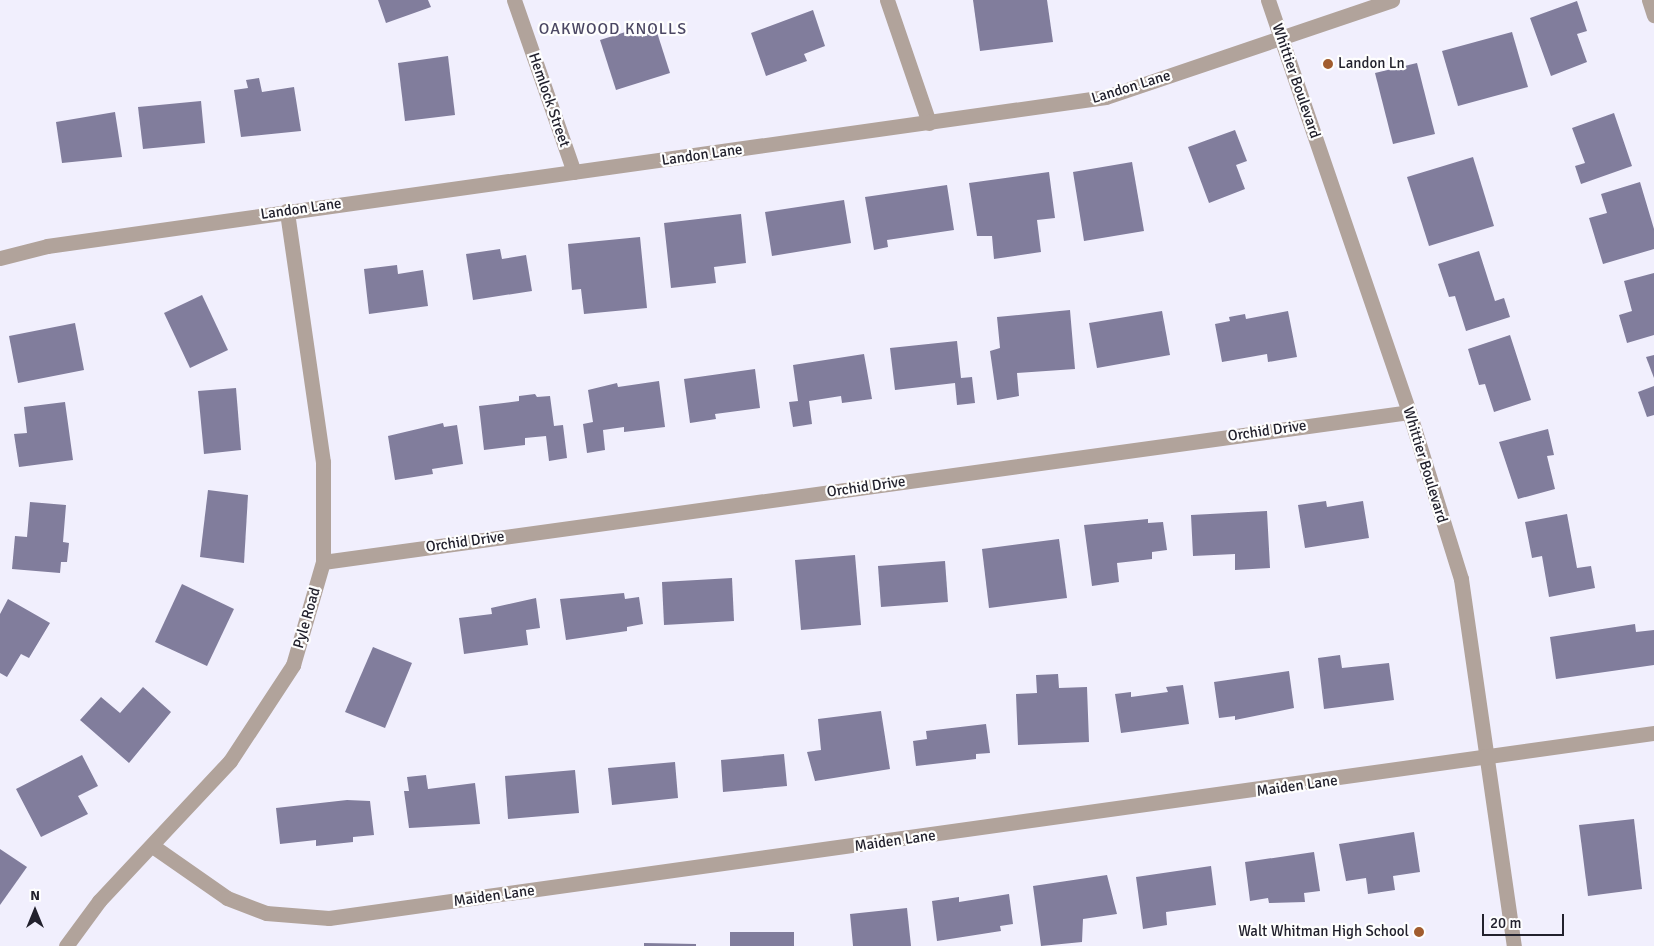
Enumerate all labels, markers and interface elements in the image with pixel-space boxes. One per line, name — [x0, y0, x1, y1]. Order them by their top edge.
district label: OAKWOOD KNOLLS — [537, 19, 689, 39]
street label: Whittier Boulevard — [1268, 21, 1324, 141]
street label: Hemlock Street — [524, 50, 574, 150]
place label: Landon Ln — [1338, 55, 1405, 73]
marker: Landon Ln — [1322, 58, 1334, 70]
street label: Landon Lane — [1089, 66, 1173, 108]
street label: Landon Lane — [660, 140, 744, 170]
street label: Landon Lane — [259, 194, 343, 224]
street label: Whittier Boulevard — [1399, 405, 1451, 525]
street label: Orchid Drive — [1227, 417, 1307, 445]
street label: Orchid Drive — [826, 473, 906, 501]
street label: Orchid Drive — [425, 528, 505, 556]
street label: Pyle Road — [290, 585, 324, 651]
street label: Maiden Lane — [1255, 771, 1339, 801]
street label: Maiden Lane — [853, 826, 937, 856]
street label: Maiden Lane — [452, 881, 536, 911]
north arrow — [10, 886, 60, 936]
text: N — [30, 887, 40, 904]
scale bar — [1484, 904, 1566, 936]
text: 20 m — [1490, 914, 1521, 932]
place label: Walt Whitman High School — [1238, 923, 1409, 941]
marker: Walt Whitman High School — [1413, 926, 1425, 938]

